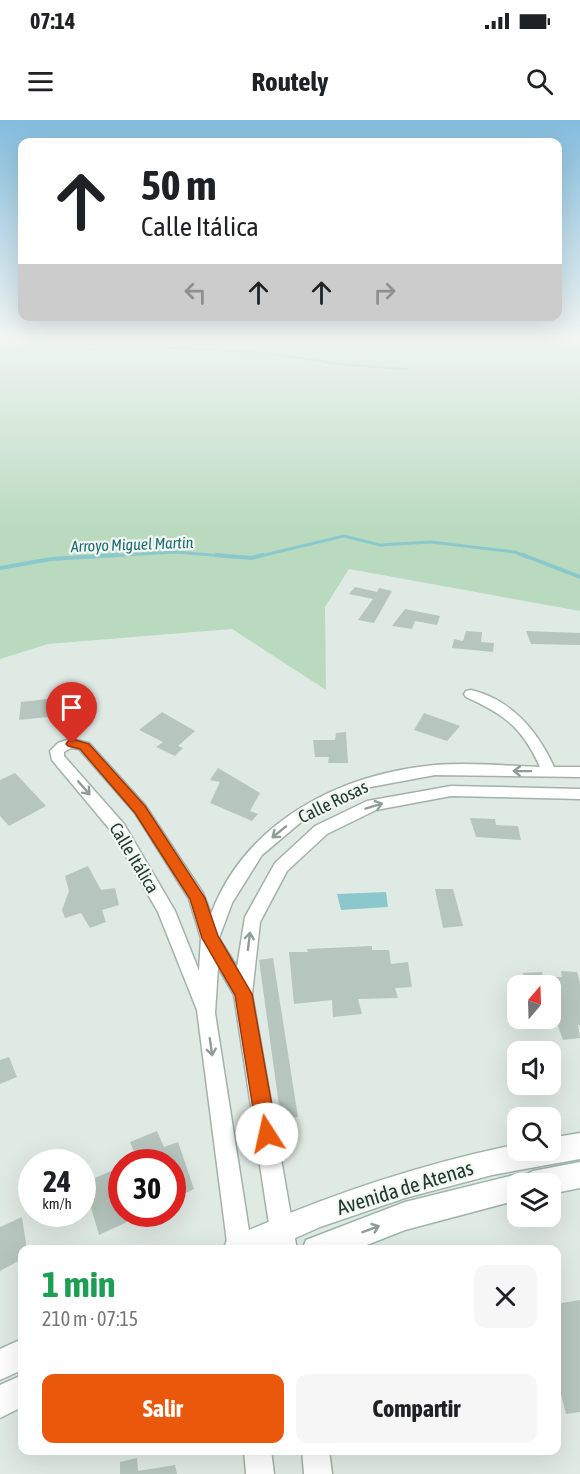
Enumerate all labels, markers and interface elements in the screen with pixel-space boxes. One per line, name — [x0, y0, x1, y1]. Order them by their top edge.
text: 07:14 — [30, 8, 75, 34]
icon: menu — [24, 65, 57, 98]
icon: search — [523, 65, 556, 98]
text: Routely — [251, 66, 329, 97]
text: 50 m — [141, 161, 216, 209]
icon: ahead — [42, 162, 120, 240]
text: Calle Itálica — [141, 211, 259, 242]
icon: left — [179, 276, 212, 309]
icon: ahead — [242, 276, 275, 309]
icon: ahead — [305, 276, 338, 309]
icon: right — [368, 276, 401, 309]
water label: Arroyo Miguel Martin — [70, 533, 194, 556]
pin — [46, 682, 97, 744]
icon: arrive — [55, 691, 88, 724]
one-way arrow — [512, 765, 532, 777]
street label: Calle Rosas — [294, 776, 371, 827]
one-way arrow — [77, 780, 91, 795]
one-way arrow — [364, 799, 383, 810]
street label: Calle Itálica — [105, 819, 164, 897]
one-way arrow — [271, 826, 287, 839]
one-way arrow — [244, 932, 255, 951]
north arrow — [507, 975, 561, 1029]
map controls — [507, 975, 561, 1227]
one-way arrow — [206, 1036, 217, 1056]
button: sound — [507, 1041, 561, 1095]
position arrow — [235, 1102, 299, 1166]
button: search — [507, 1107, 561, 1161]
speed limit sign: 30 — [108, 1149, 186, 1227]
street label: Avenida de Atenas — [334, 1155, 476, 1219]
text: 24 — [43, 1164, 71, 1198]
button: layers — [507, 1173, 561, 1227]
text: km/h — [42, 1195, 72, 1212]
one-way arrow — [361, 1223, 380, 1234]
text: 1 min — [42, 1263, 116, 1305]
button: close — [474, 1265, 537, 1328]
text: 210 m · 07:15 — [42, 1307, 138, 1330]
button: Salir — [42, 1374, 284, 1443]
button: Compartir — [296, 1374, 537, 1443]

